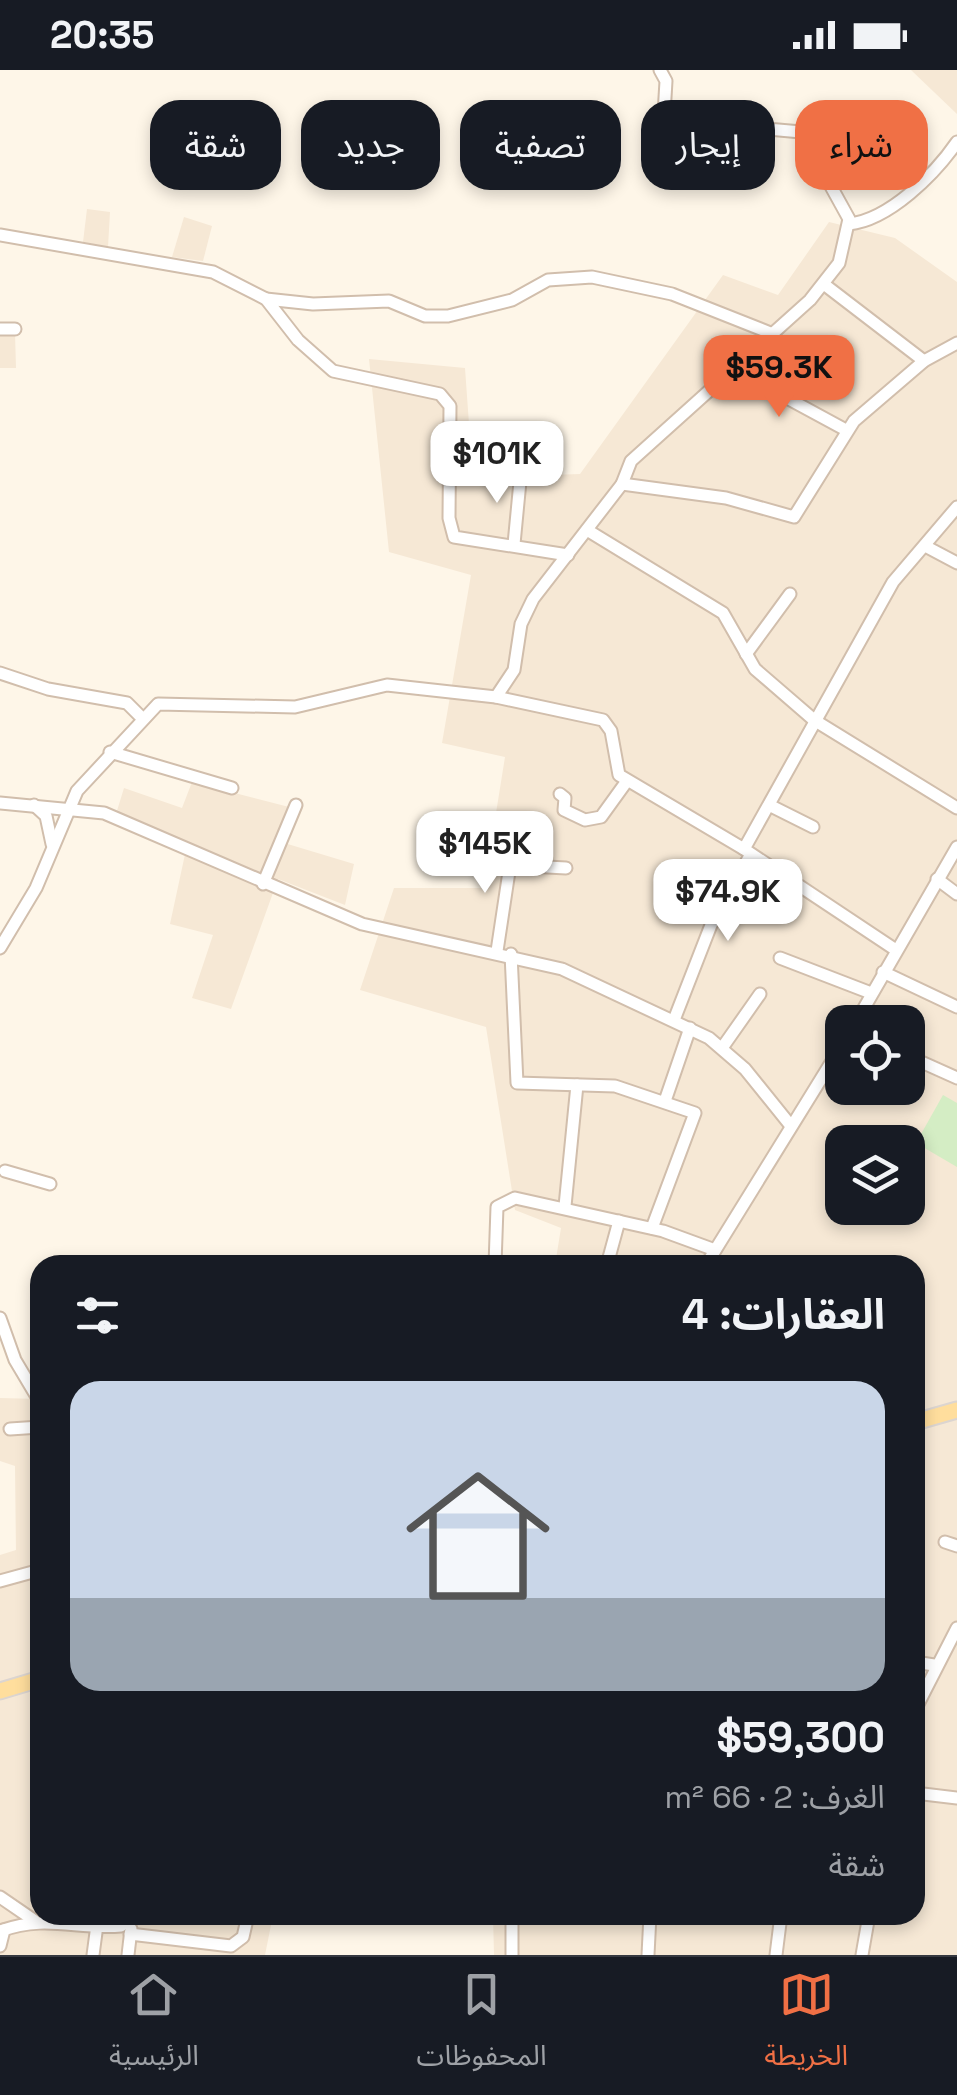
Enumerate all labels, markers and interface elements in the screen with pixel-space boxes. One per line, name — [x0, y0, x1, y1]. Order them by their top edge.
text: 20:35 — [50, 11, 154, 59]
chip: شقة — [150, 100, 281, 190]
chip: جديد — [301, 100, 440, 190]
chip: تصفية — [460, 100, 621, 190]
chip: إيجار — [641, 100, 775, 190]
chip: شراء — [795, 100, 928, 190]
pin: $59.3K — [698, 335, 860, 420]
text: $59.3K — [725, 347, 833, 387]
pin: $101K — [427, 421, 567, 506]
text: $101K — [452, 433, 542, 473]
pin: $145K — [415, 811, 555, 896]
text: $145K — [438, 823, 532, 863]
pin: $74.9K — [647, 859, 809, 944]
text: $74.9K — [675, 871, 781, 911]
map controls — [825, 1005, 925, 1225]
button: locate — [825, 1005, 925, 1105]
button: layers — [825, 1125, 925, 1225]
icon: filters — [70, 1288, 125, 1343]
text: العقارات: 4 — [682, 1288, 885, 1341]
icon: home — [388, 1446, 568, 1626]
text: $59,300 — [716, 1711, 885, 1764]
text: الغرف: 2 · 66 m² — [665, 1777, 885, 1817]
text: شقة — [829, 1845, 885, 1885]
tab: الرئيسية — [109, 1967, 199, 2086]
tab: المحفوظات — [417, 1967, 547, 2086]
tab: الخريطة — [764, 1967, 848, 2086]

